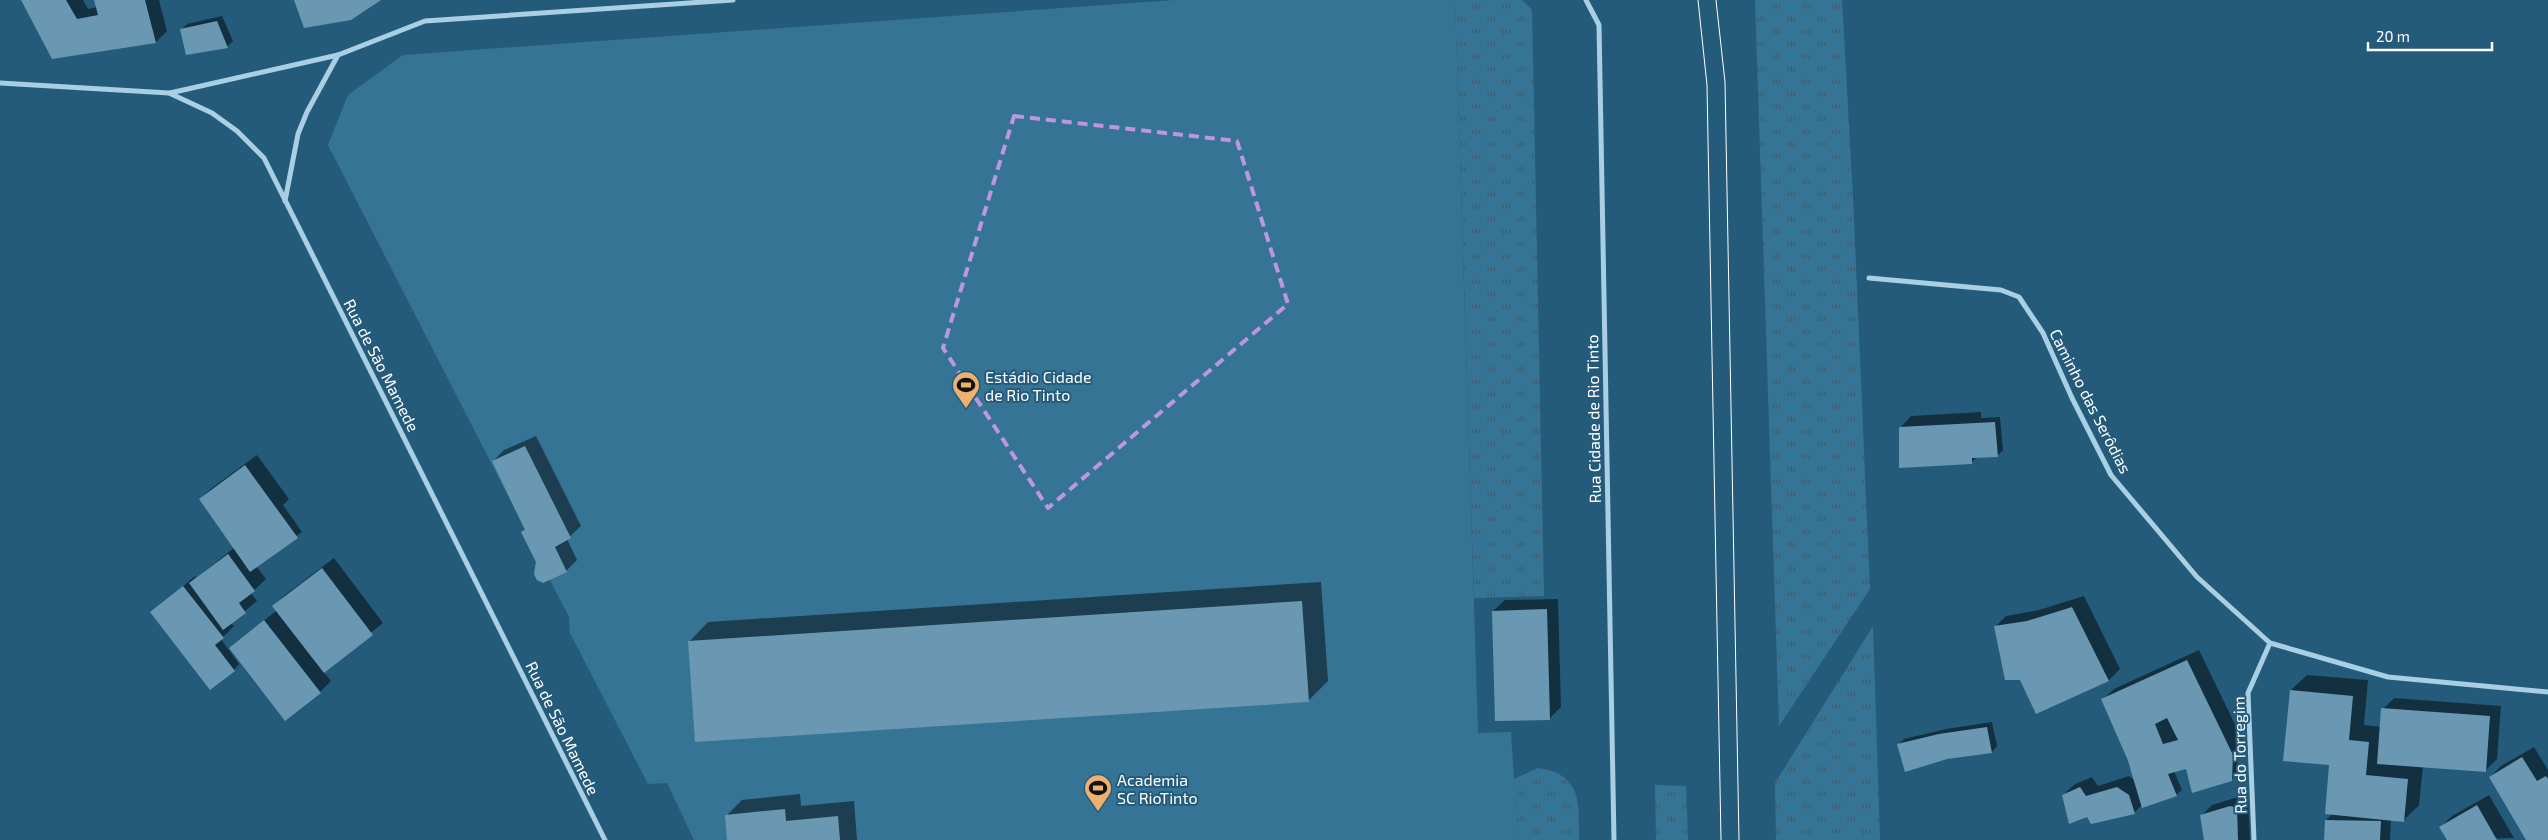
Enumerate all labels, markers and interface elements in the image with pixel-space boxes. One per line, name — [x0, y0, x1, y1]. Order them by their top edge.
scale bar — [2368, 20, 2492, 52]
text: 20 m — [2376, 27, 2410, 45]
street label: Rua de São Mamede — [340, 296, 424, 434]
street label: Caminho das Serôdias — [2046, 326, 2136, 476]
street label: Rua Cidade de Rio Tinto — [1582, 334, 1604, 504]
place label: Estádio Cidade de Rio Tinto — [985, 367, 1092, 404]
sports icon: Estádio Cidade de Rio Tinto — [951, 370, 981, 409]
street label: Rua de São Mamede — [522, 658, 604, 798]
street label: Rua do Torregim — [2228, 696, 2250, 814]
place label: Academia SC RioTinto — [1117, 770, 1198, 807]
sports icon: Academia SC RioTinto — [1083, 773, 1113, 812]

